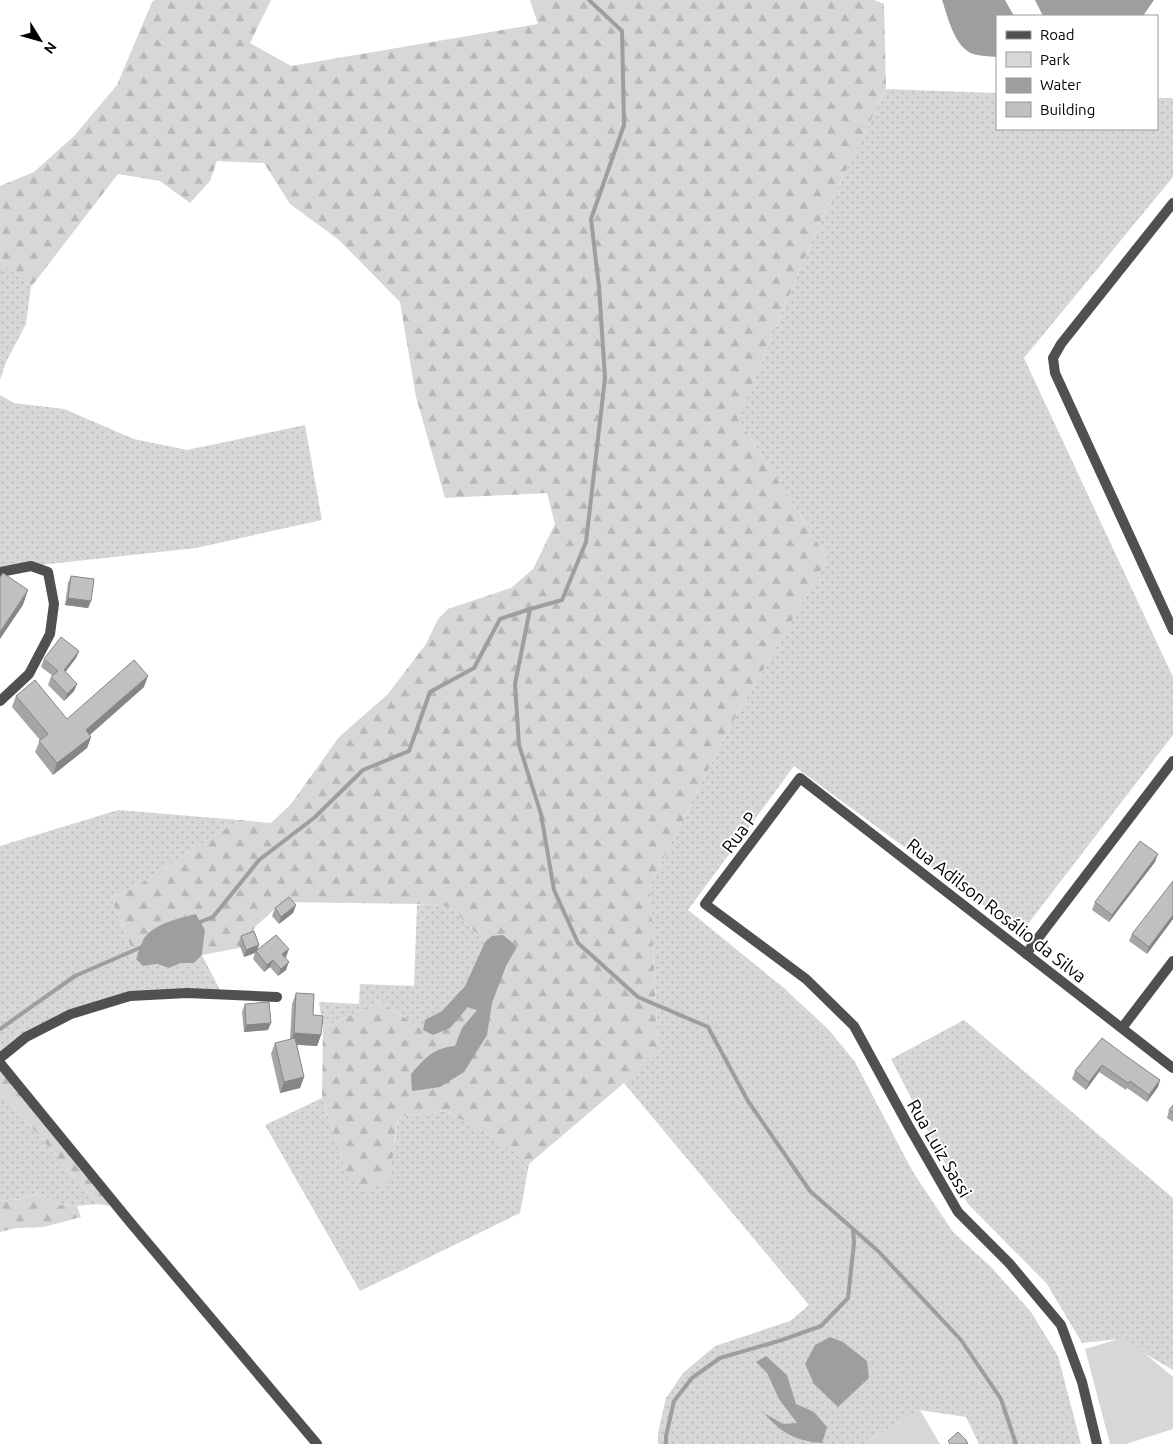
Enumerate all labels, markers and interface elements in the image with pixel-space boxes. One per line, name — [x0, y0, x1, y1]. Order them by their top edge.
north arrow — [15, 15, 65, 65]
legend — [996, 15, 1158, 130]
text: Road — [1040, 26, 1075, 43]
text: N — [41, 39, 60, 57]
text: Park — [1040, 51, 1070, 68]
text: Water — [1040, 76, 1081, 93]
text: Building — [1040, 101, 1095, 118]
street label: Rua P — [717, 808, 761, 856]
street label: Rua Adilson Rosálio da Silva — [903, 834, 1091, 986]
street label: Rua Luiz Sassi — [904, 1095, 976, 1201]

